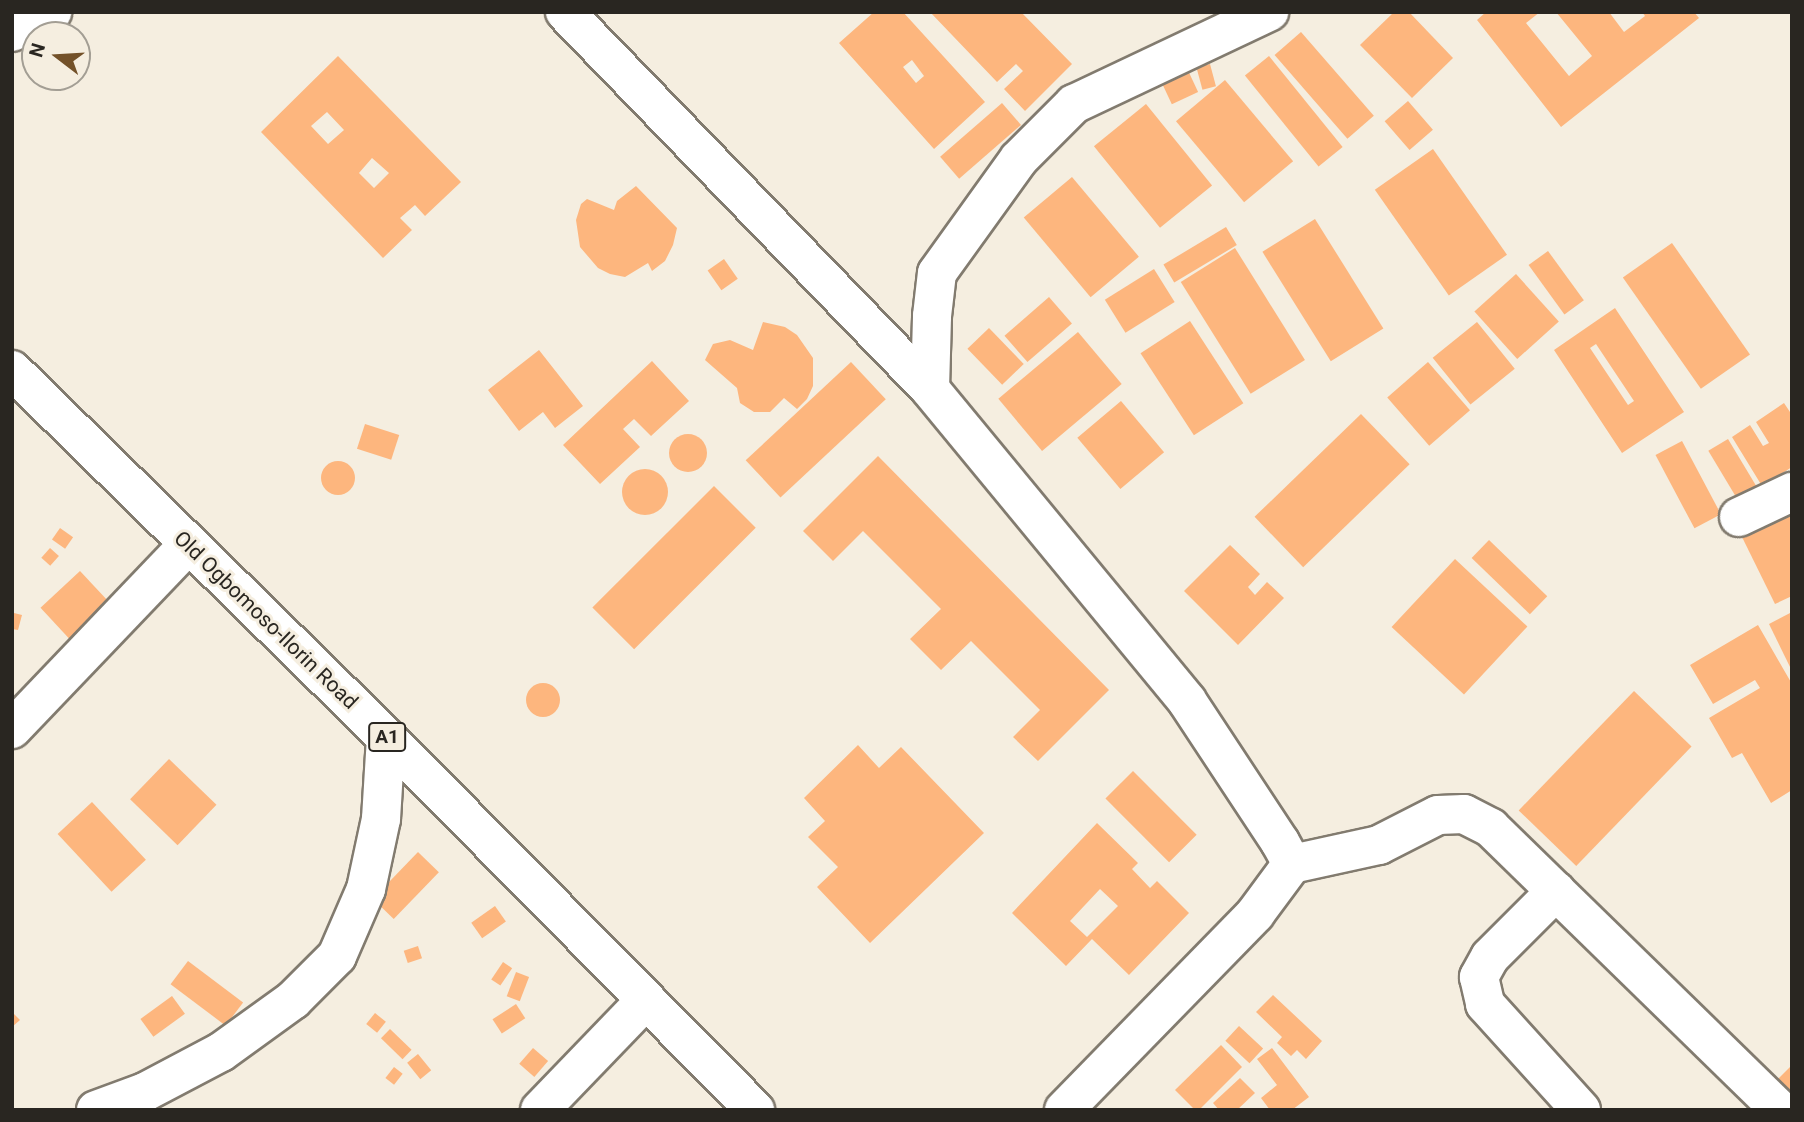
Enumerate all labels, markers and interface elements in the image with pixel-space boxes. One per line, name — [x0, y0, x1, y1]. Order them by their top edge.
north arrow — [21, 21, 91, 91]
text: N — [24, 41, 50, 60]
street label: Old Ogbomoso-Ilorin Road — [169, 526, 363, 714]
road number: A1 — [368, 722, 406, 752]

